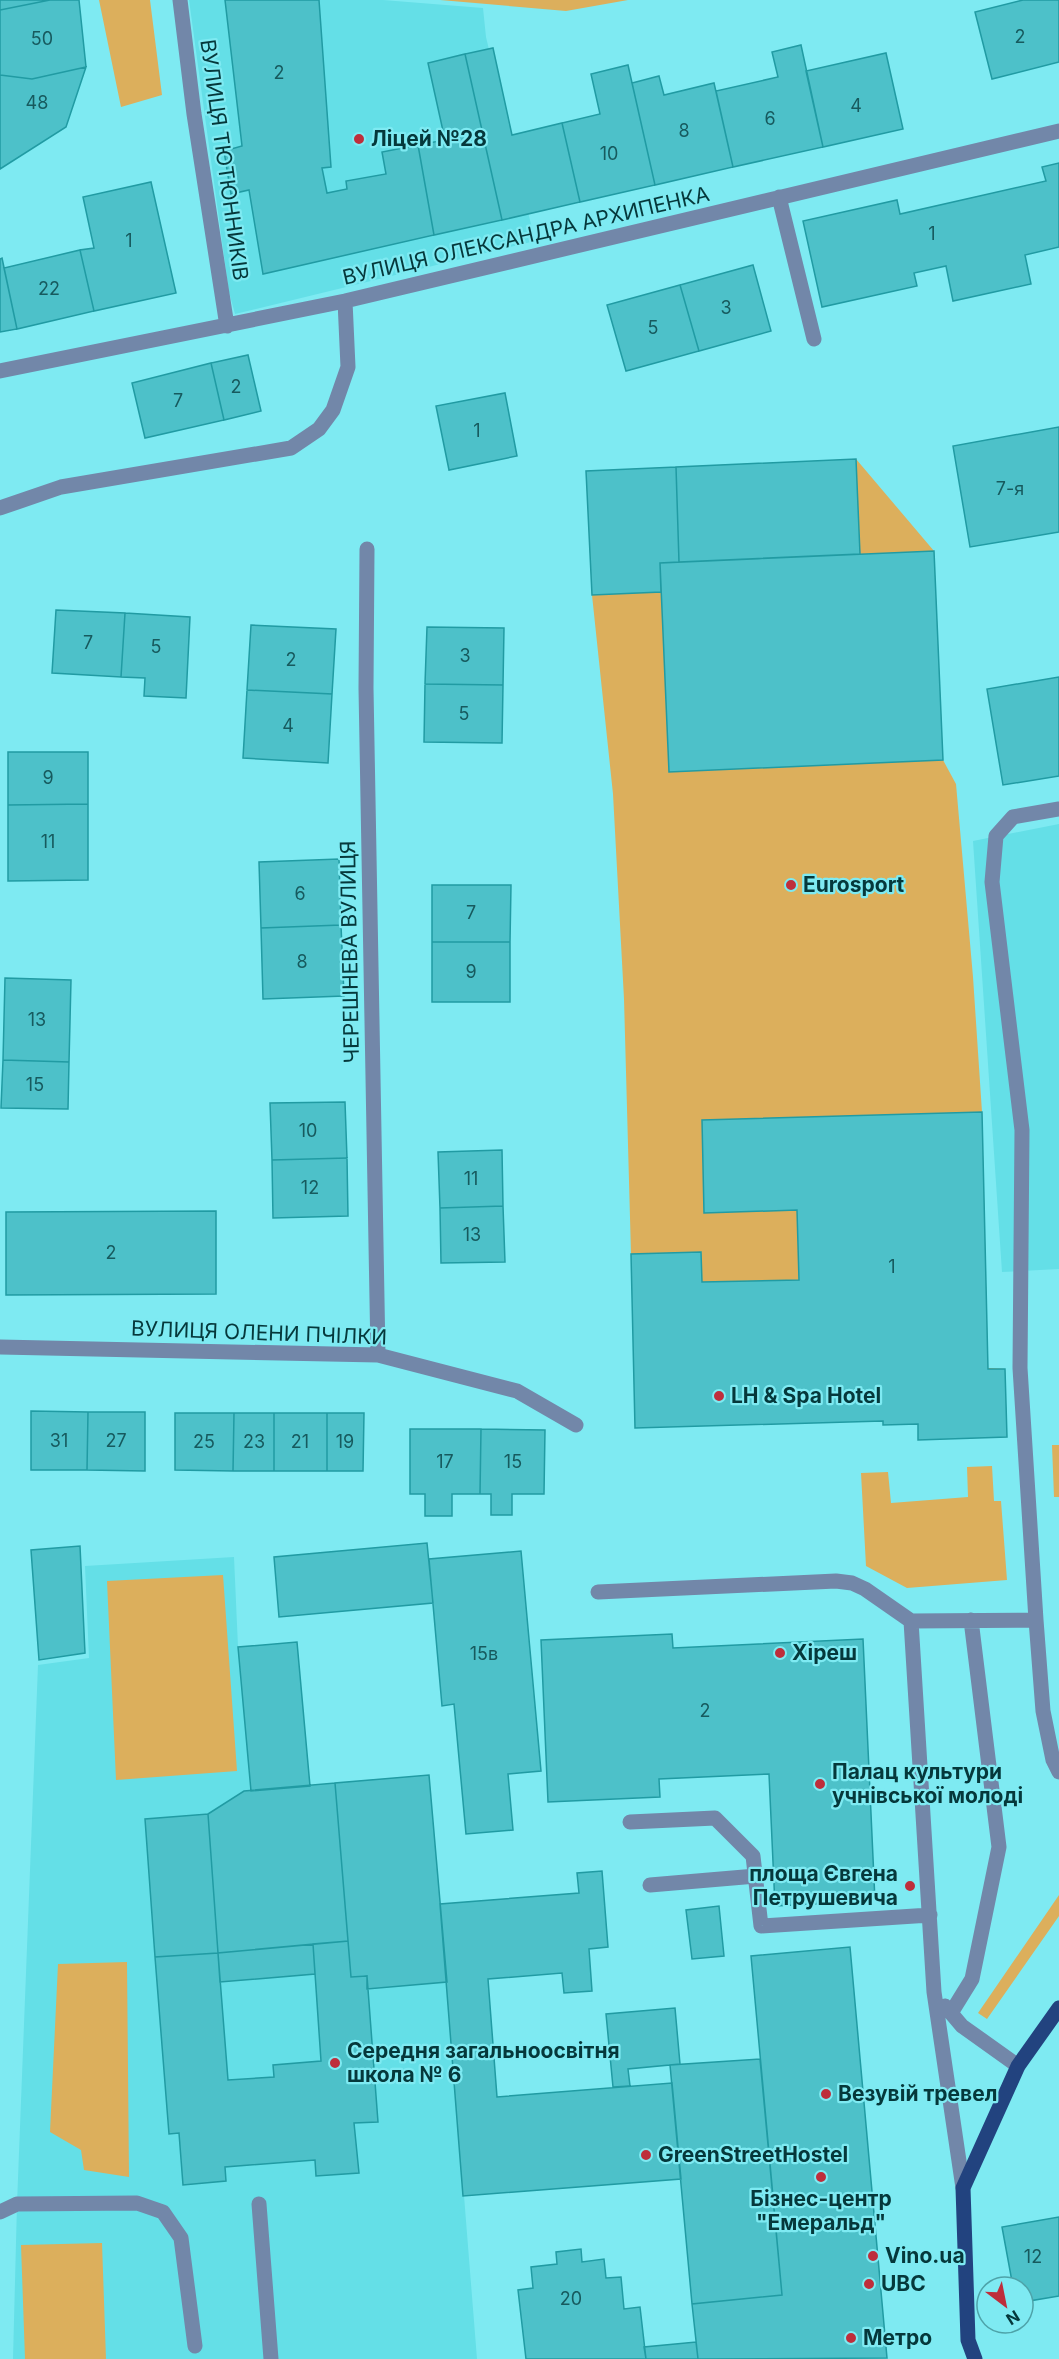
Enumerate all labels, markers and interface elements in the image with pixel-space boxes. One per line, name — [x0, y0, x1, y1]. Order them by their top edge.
house number: 2 — [1015, 26, 1025, 47]
house number: 50 — [31, 28, 53, 49]
street label: ВУЛИЦЯ ТЮТЮННИКІВ — [195, 38, 254, 282]
house number: 2 — [274, 62, 284, 83]
house number: 48 — [26, 92, 48, 113]
house number: 4 — [850, 95, 862, 116]
house number: 6 — [764, 108, 776, 129]
house number: 8 — [678, 120, 690, 141]
place label: Ліцей №28 — [371, 126, 487, 151]
marker: Ліцей №28 — [352, 132, 366, 146]
house number: 10 — [600, 143, 618, 164]
street label: ВУЛИЦЯ ОЛЕКСАНДРА АРХИПЕНКА — [340, 181, 712, 290]
house number: 1 — [928, 223, 936, 244]
house number: 1 — [125, 230, 133, 251]
house number: 22 — [38, 278, 60, 299]
house number: 3 — [720, 297, 732, 318]
house number: 5 — [648, 317, 658, 338]
house number: 2 — [231, 376, 241, 397]
house number: 7 — [173, 390, 183, 411]
house number: 1 — [473, 420, 481, 441]
house number: 7-я — [996, 478, 1024, 499]
house number: 7 — [83, 632, 93, 653]
house number: 5 — [151, 636, 161, 657]
house number: 3 — [459, 645, 471, 666]
house number: 2 — [286, 649, 296, 670]
house number: 5 — [459, 703, 469, 724]
house number: 4 — [282, 715, 294, 736]
house number: 9 — [42, 767, 54, 788]
house number: 11 — [41, 831, 55, 852]
street label: ЧЕРЕШНЕВА ВУЛИЦЯ — [335, 840, 364, 1064]
place label: Eurosport — [803, 872, 905, 897]
marker: Eurosport — [784, 878, 798, 892]
house number: 6 — [294, 883, 306, 904]
house number: 7 — [466, 902, 476, 923]
house number: 8 — [296, 951, 308, 972]
house number: 9 — [465, 961, 477, 982]
house number: 13 — [28, 1009, 46, 1030]
house number: 15 — [26, 1074, 44, 1095]
house number: 10 — [299, 1120, 317, 1141]
house number: 11 — [464, 1168, 478, 1189]
house number: 12 — [301, 1177, 319, 1198]
house number: 13 — [463, 1224, 481, 1245]
house number: 2 — [106, 1242, 116, 1263]
house number: 1 — [888, 1256, 896, 1277]
street label: ВУЛИЦЯ ОЛЕНИ ПЧІЛКИ — [130, 1316, 388, 1349]
place label: LH & Spa Hotel — [731, 1383, 881, 1408]
marker: LH & Spa Hotel — [712, 1389, 726, 1403]
house number: 31 — [50, 1430, 68, 1451]
house number: 27 — [105, 1430, 127, 1451]
house number: 25 — [193, 1431, 215, 1452]
house number: 23 — [243, 1431, 265, 1452]
house number: 21 — [291, 1431, 309, 1452]
house number: 19 — [336, 1431, 354, 1452]
house number: 17 — [436, 1451, 454, 1472]
house number: 15 — [504, 1451, 522, 1472]
place label: Хіреш — [792, 1640, 857, 1665]
house number: 15в — [470, 1643, 498, 1664]
marker: Хіреш — [773, 1646, 787, 1660]
house number: 2 — [700, 1700, 710, 1721]
place label: Палац культури учнівської молоді — [832, 1759, 1023, 1808]
marker: Палац культури учнівської молоді — [813, 1777, 827, 1791]
place label: площа Євгена Петрушевича — [749, 1861, 898, 1910]
marker: площа Євгена Петрушевича — [903, 1879, 917, 1893]
place label: Середня загальноосвітня школа № 6 — [347, 2038, 620, 2087]
marker: Середня загальноосвітня школа № 6 — [328, 2056, 342, 2070]
place label: Везувій тревел — [838, 2081, 997, 2106]
marker: Везувій тревел — [819, 2087, 833, 2101]
place label: GreenStreetHostel — [658, 2142, 848, 2167]
marker: GreenStreetHostel — [639, 2148, 653, 2162]
marker: Бізнес-центр "Емеральд" — [814, 2170, 828, 2184]
place label: Бізнес-центр "Емеральд" — [750, 2186, 892, 2235]
place label: Vino.ua — [885, 2243, 965, 2268]
house number: 12 — [1024, 2246, 1042, 2267]
marker: Vino.ua — [866, 2249, 880, 2263]
place label: UBC — [881, 2271, 926, 2296]
north arrow — [975, 2275, 1035, 2335]
marker: UBC — [862, 2277, 876, 2291]
house number: 20 — [560, 2288, 582, 2309]
text: N — [1002, 2306, 1023, 2329]
place label: Метро — [863, 2325, 932, 2350]
marker: Метро — [844, 2331, 858, 2345]

